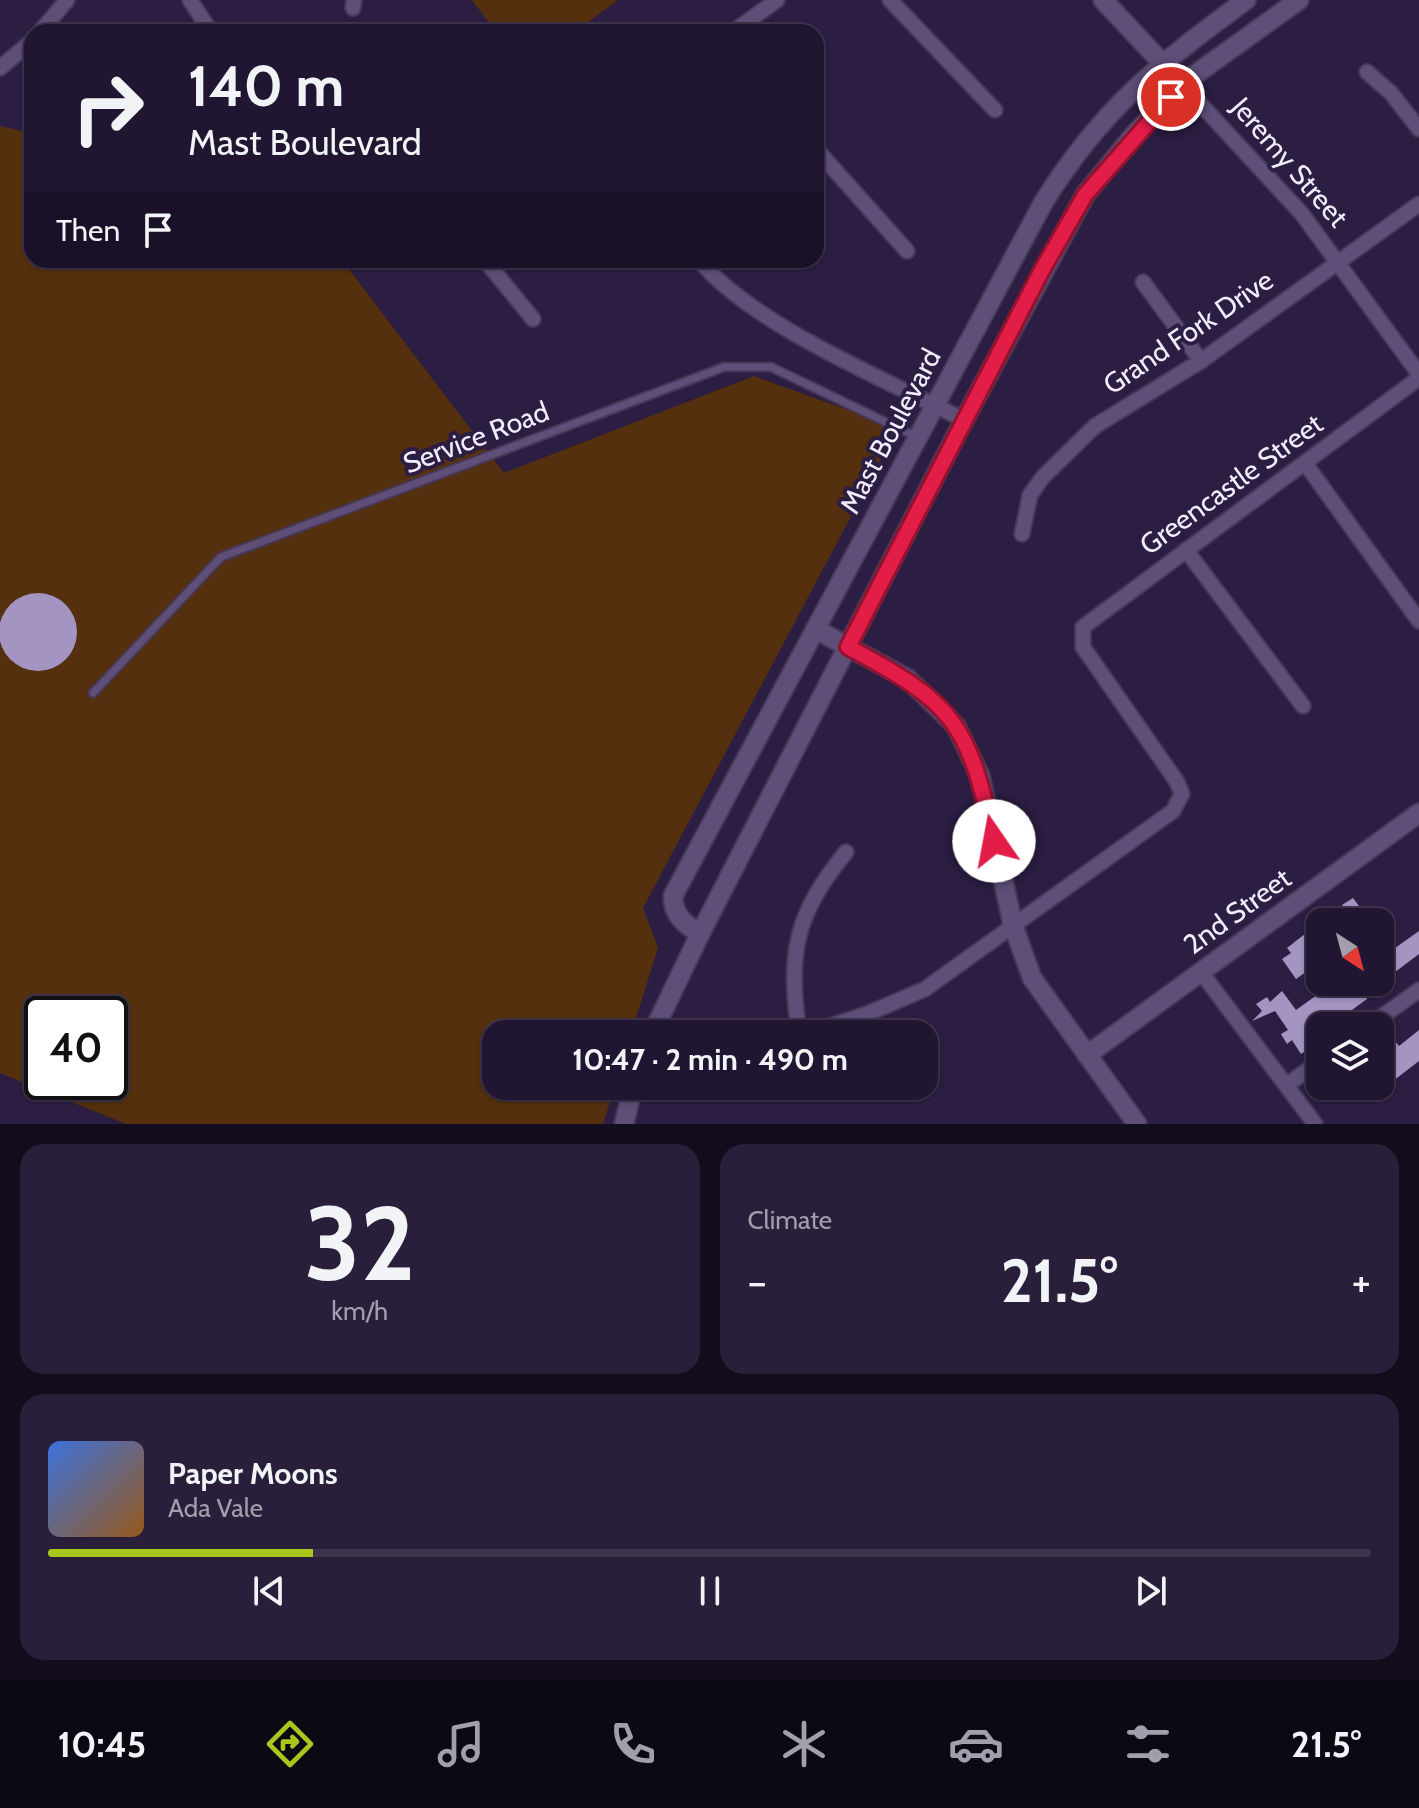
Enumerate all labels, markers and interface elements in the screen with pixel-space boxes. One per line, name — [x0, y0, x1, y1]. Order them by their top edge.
text: 140 m — [188, 52, 344, 120]
icon: right — [56, 56, 160, 160]
pin — [1137, 63, 1205, 131]
icon: arrive — [1149, 75, 1193, 119]
street label: Jeremy Street — [1224, 90, 1355, 234]
text: Mast Boulevard — [188, 120, 422, 164]
icon: arrive — [136, 208, 180, 252]
text: Then — [56, 212, 120, 249]
street label: Grand Fork Drive — [1097, 263, 1279, 401]
street label: Mast Boulevard — [832, 343, 948, 519]
street label: Service Road — [398, 394, 554, 480]
street label: Greencastle Street — [1133, 406, 1329, 562]
position arrow — [952, 799, 1036, 883]
street label: 2nd Street — [1177, 861, 1297, 961]
north arrow — [1306, 908, 1394, 996]
map controls — [1306, 908, 1394, 1100]
speed limit sign: 40 — [24, 996, 128, 1100]
button: layers — [1306, 1012, 1394, 1100]
text: 10:47 · 2 min · 490 m — [572, 1041, 848, 1078]
text: 32 — [304, 1180, 415, 1306]
text: Climate — [748, 1204, 832, 1236]
text: 21.5° — [1001, 1244, 1118, 1317]
text: − — [748, 1255, 767, 1308]
text: + — [1352, 1255, 1371, 1308]
text: km/h — [331, 1295, 388, 1327]
text: Paper Moons — [168, 1455, 338, 1492]
text: Ada Vale — [168, 1492, 263, 1524]
icon: previous — [247, 1569, 291, 1613]
icon: pause — [688, 1569, 732, 1613]
icon: next — [1129, 1569, 1173, 1613]
icon: directions — [262, 1716, 318, 1772]
icon: music — [433, 1716, 489, 1772]
icon: phone — [605, 1716, 661, 1772]
icon: climate — [776, 1716, 832, 1772]
icon: car — [948, 1716, 1004, 1772]
icon: filters — [1120, 1716, 1176, 1772]
text: 10:45 — [58, 1722, 146, 1766]
text: 21.5° — [1291, 1722, 1361, 1766]

